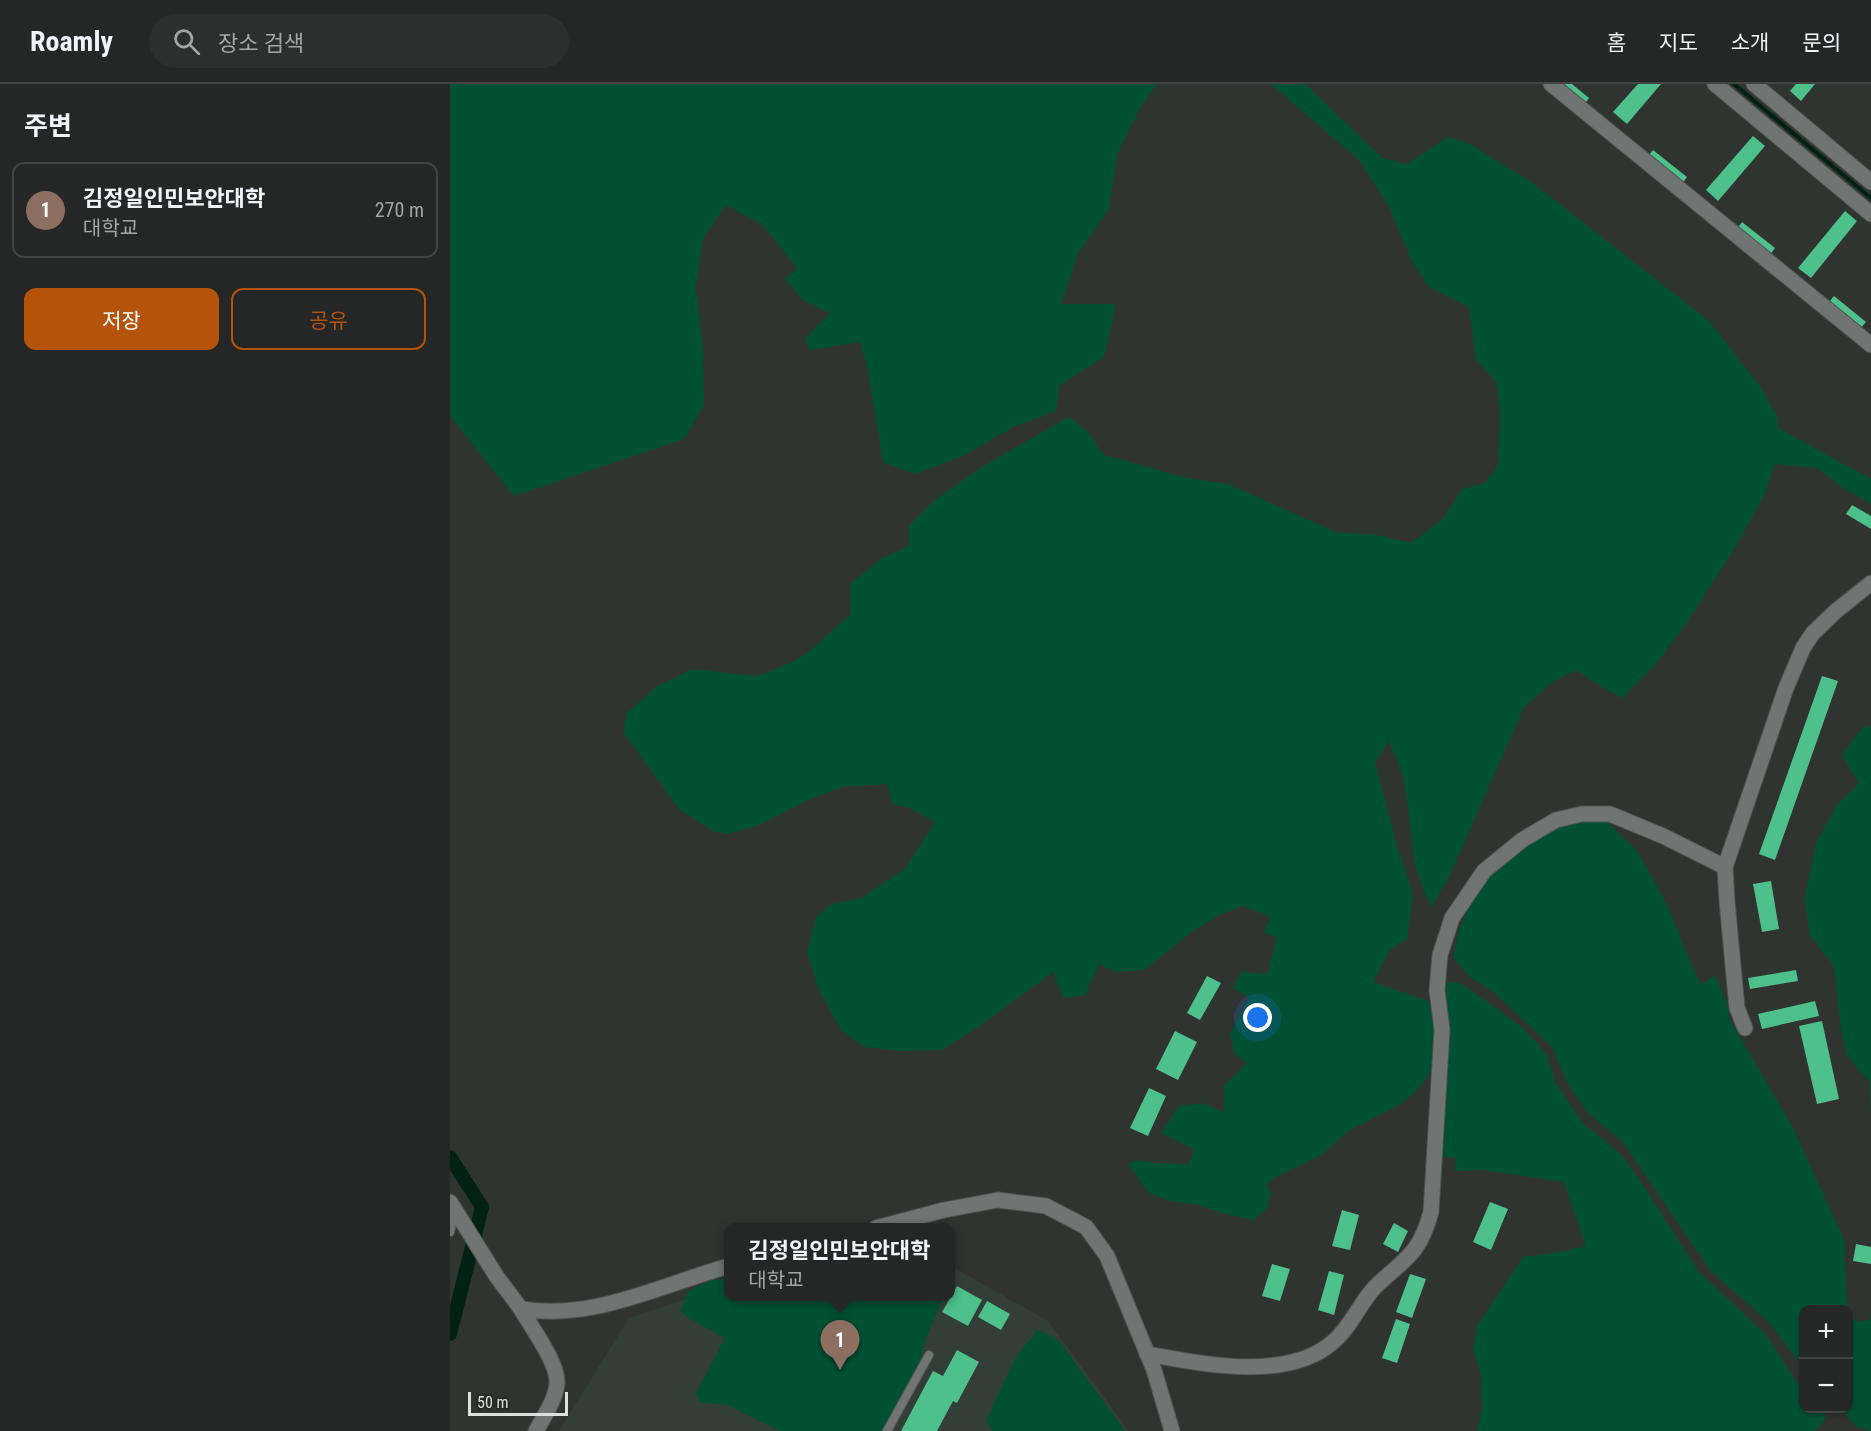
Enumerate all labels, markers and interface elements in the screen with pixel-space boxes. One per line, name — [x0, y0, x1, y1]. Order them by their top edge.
search box — [149, 14, 569, 68]
text: Roamly — [30, 25, 113, 58]
icon: search — [170, 25, 203, 58]
text: 장소 검색 — [218, 31, 304, 56]
text: 홈 — [1607, 31, 1626, 55]
text: 지도 — [1659, 31, 1698, 55]
text: 소개 — [1731, 31, 1769, 55]
text: 문의 — [1802, 31, 1841, 55]
text: 주변 — [24, 111, 72, 141]
text: 김정일인민보안대학 — [83, 186, 265, 211]
text: 1 — [40, 198, 51, 222]
text: 270 m — [375, 198, 424, 222]
text: 대학교 — [83, 216, 138, 240]
button: 저장 — [24, 288, 219, 350]
button: 공유 — [231, 288, 426, 350]
your location — [1243, 1003, 1272, 1032]
popup — [724, 1223, 955, 1301]
text: 김정일인민보안대학 — [748, 1238, 931, 1263]
text: 대학교 — [748, 1268, 804, 1292]
map controls — [1799, 1305, 1853, 1413]
button: + — [1799, 1305, 1853, 1359]
pin: 1 — [820, 1320, 860, 1370]
button: − — [1799, 1359, 1853, 1413]
scale bar — [468, 1389, 568, 1416]
text: 50 m — [477, 1393, 509, 1412]

